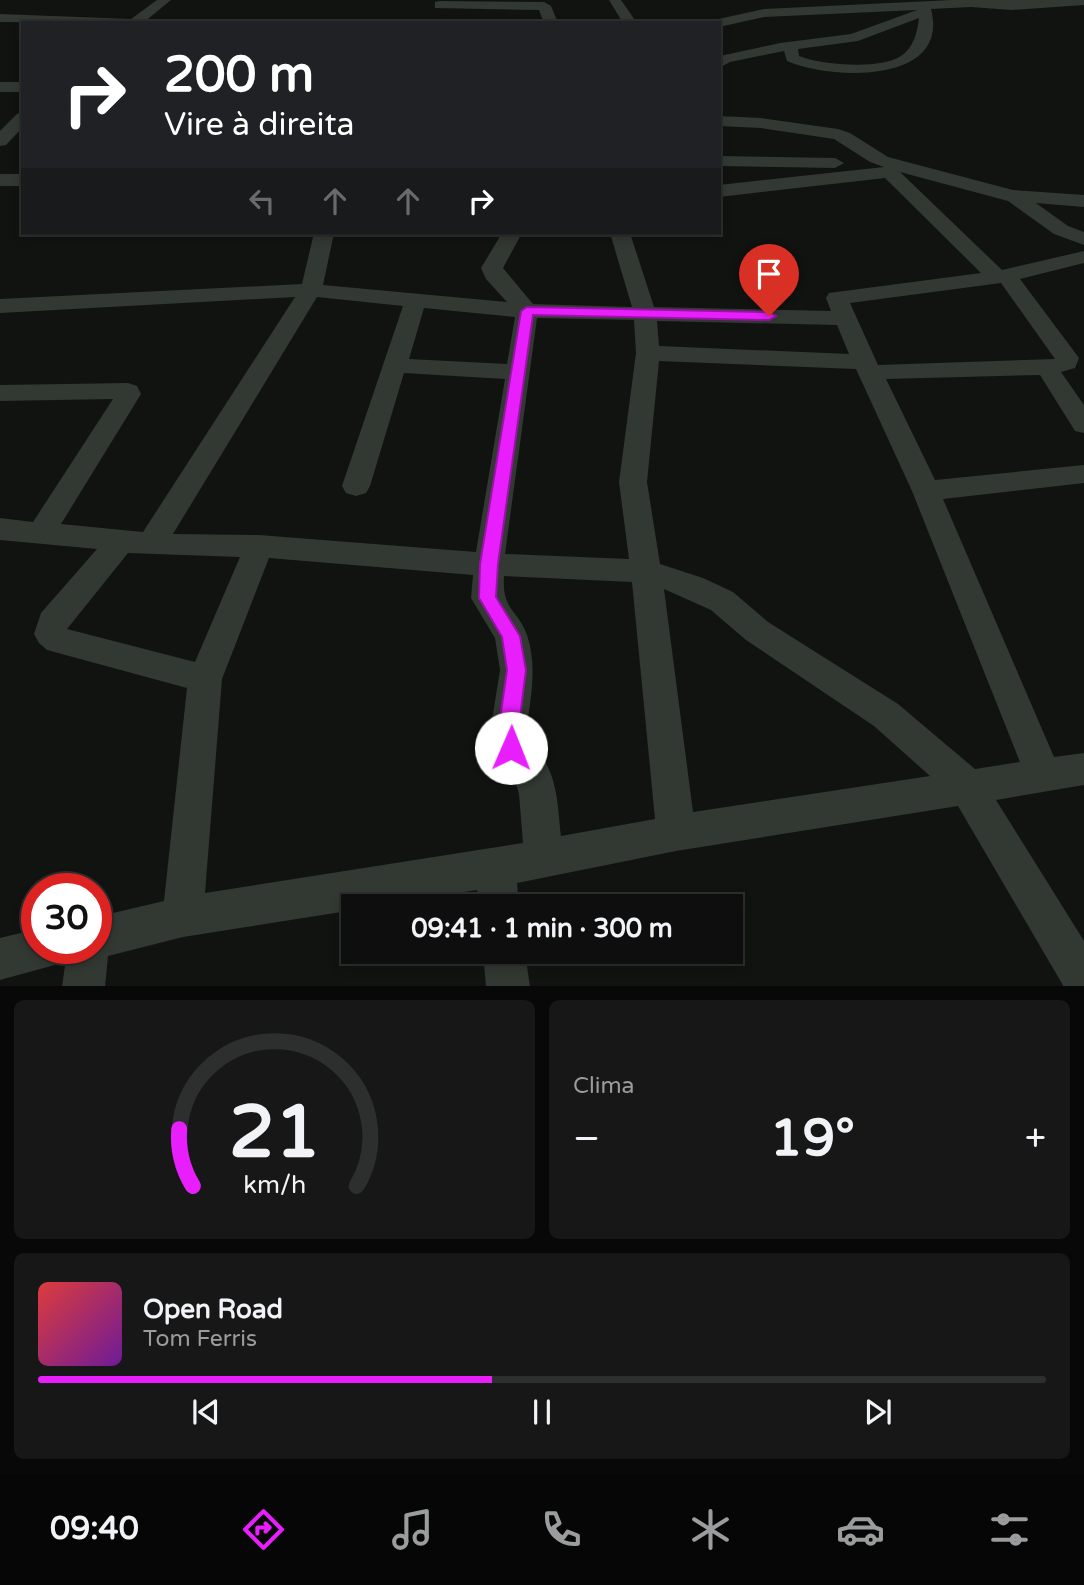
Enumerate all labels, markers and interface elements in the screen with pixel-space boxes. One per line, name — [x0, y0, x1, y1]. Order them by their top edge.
text: 200 m — [164, 46, 314, 105]
icon: right — [49, 49, 140, 140]
text: Vire à direita — [164, 106, 355, 144]
icon: left — [243, 182, 281, 220]
icon: ahead — [316, 182, 354, 220]
icon: ahead — [389, 182, 427, 220]
icon: right — [462, 182, 500, 220]
pin — [739, 244, 799, 316]
icon: arrive — [750, 255, 788, 293]
position arrow — [474, 711, 548, 785]
speed limit sign: 30 — [21, 873, 112, 964]
text: 09:41 · 1 min · 300 m — [411, 913, 673, 944]
text: Clima — [573, 1072, 634, 1100]
text: 21 — [229, 1089, 320, 1177]
text: 19° — [770, 1107, 855, 1170]
text: − — [573, 1116, 600, 1162]
text: + — [1025, 1116, 1046, 1162]
text: km/h — [243, 1169, 306, 1199]
text: Open Road — [143, 1294, 283, 1325]
text: Tom Ferris — [143, 1325, 257, 1353]
icon: previous — [187, 1393, 225, 1431]
icon: pause — [523, 1393, 561, 1431]
icon: next — [859, 1393, 897, 1431]
icon: directions — [239, 1505, 288, 1554]
icon: music — [388, 1505, 437, 1554]
icon: phone — [537, 1505, 586, 1554]
icon: climate — [686, 1505, 735, 1554]
icon: car — [836, 1505, 885, 1554]
icon: filters — [985, 1505, 1034, 1554]
text: 09:40 — [50, 1510, 139, 1548]

